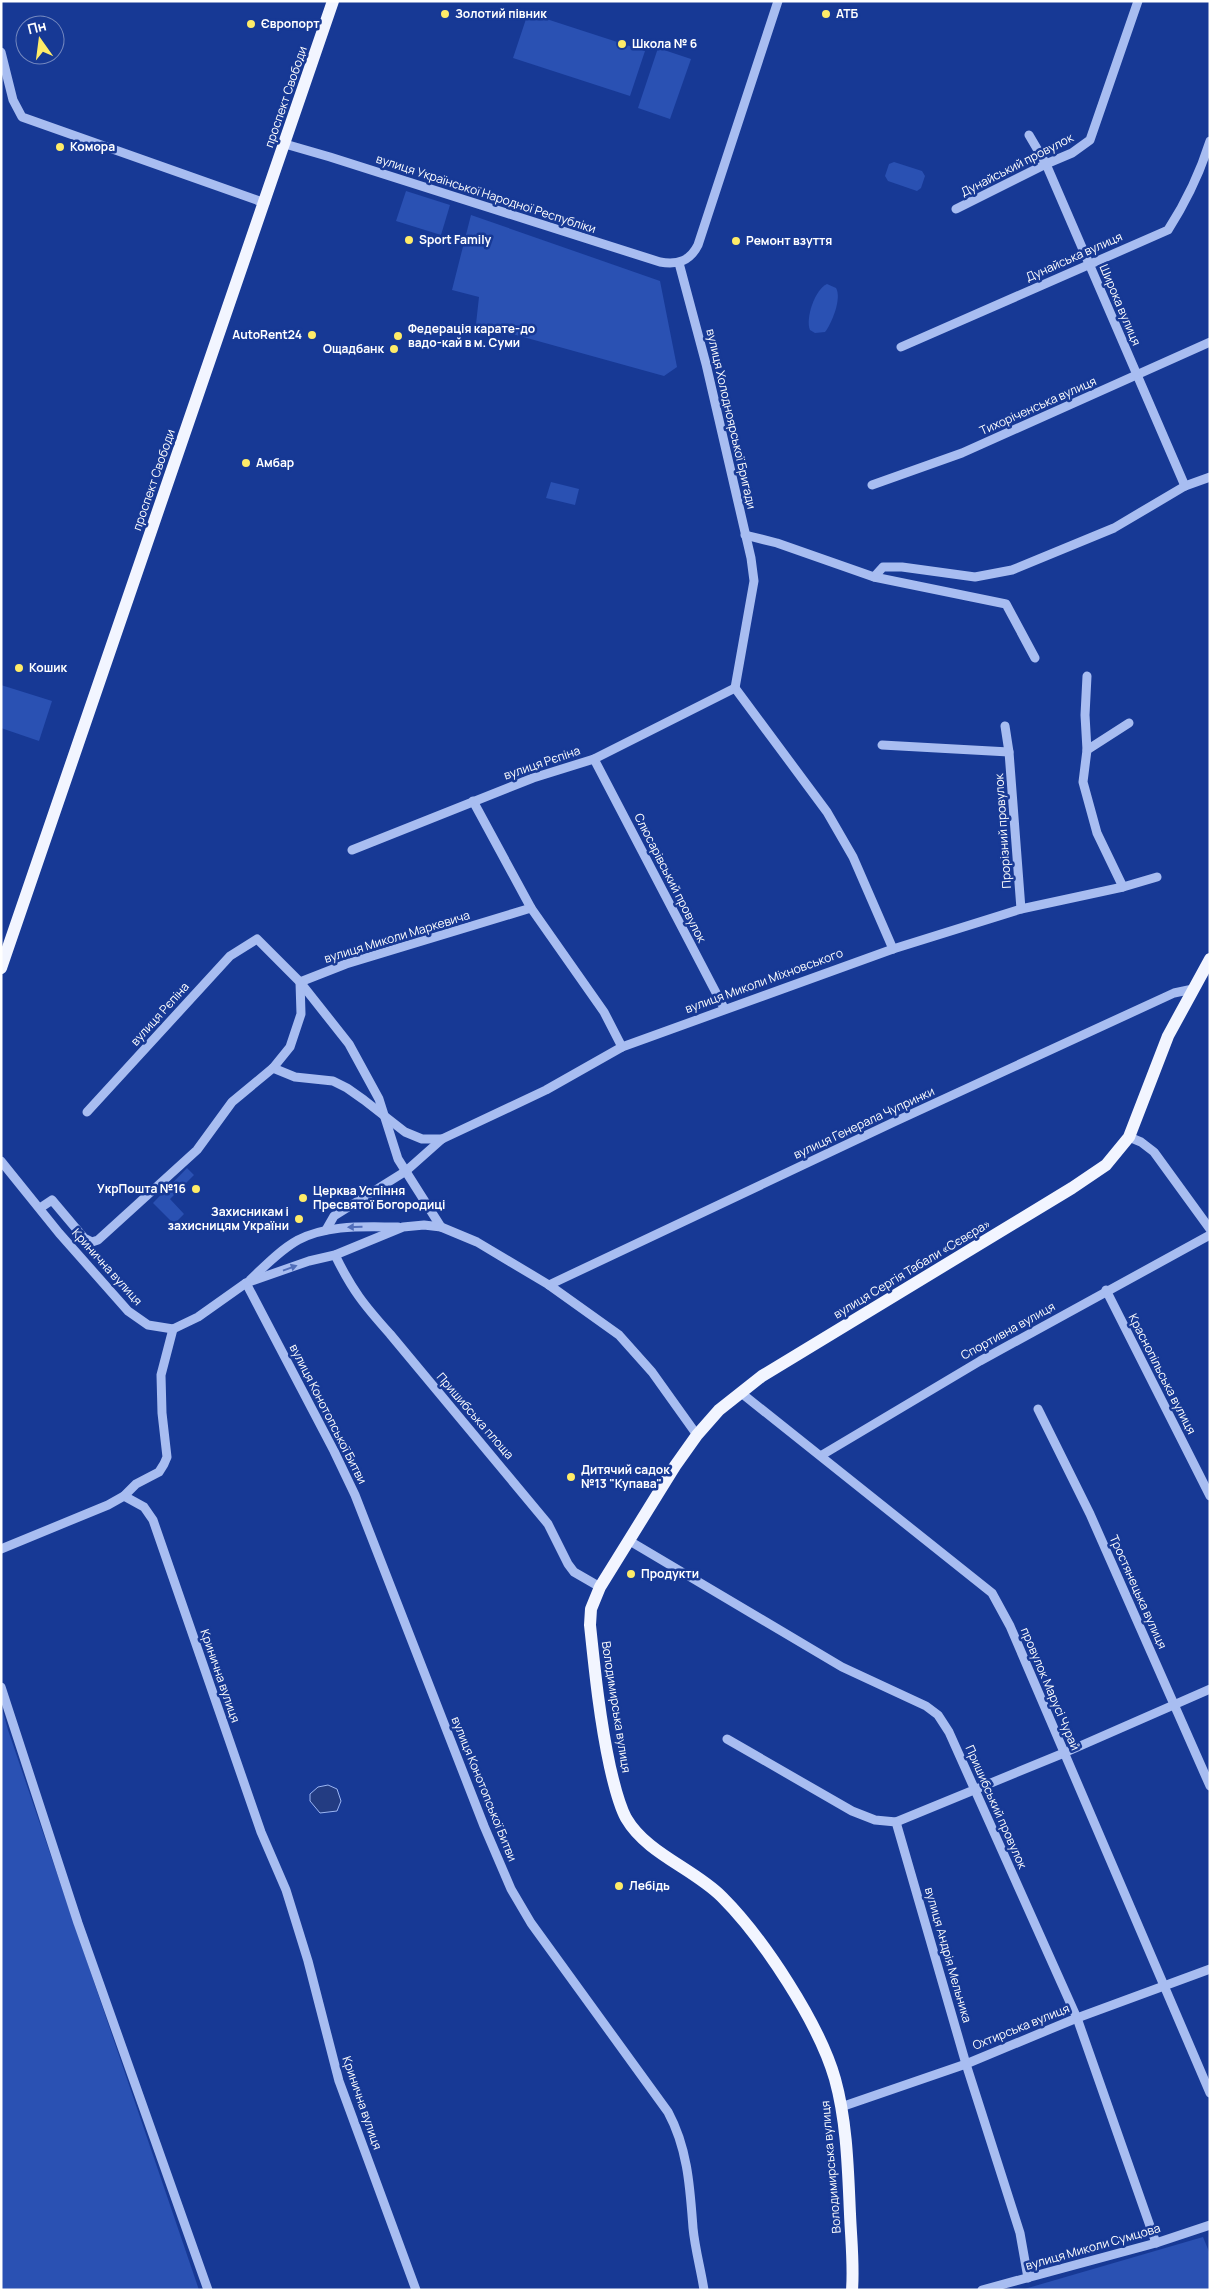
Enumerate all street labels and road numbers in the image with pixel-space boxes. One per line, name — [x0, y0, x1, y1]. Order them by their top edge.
street label: проспект Свободи — [260, 44, 311, 150]
street label: Дунайський провулок — [958, 128, 1077, 200]
street label: вулиця Української Народної Республіки — [374, 150, 598, 237]
street label: Дунайська вулиця — [1023, 228, 1125, 285]
street label: Широка вулиця — [1096, 261, 1145, 348]
street label: вулиця Холодноярської Бригади — [702, 327, 761, 511]
street label: Тихоріченська вулиця — [977, 372, 1099, 439]
street label: проспект Свободи — [128, 427, 179, 533]
street label: вулиця Рєпіна — [501, 741, 582, 784]
street label: Прорізний провулок — [990, 772, 1015, 889]
street label: Слюсарівський провулок — [630, 810, 711, 946]
street label: вулиця Миколи Маркевича — [322, 906, 472, 967]
street label: вулиця Миколи Міхновського — [682, 944, 845, 1017]
street label: вулиця Рєпіна — [127, 978, 193, 1049]
street label: вулиця Генерала Чупринки — [791, 1082, 937, 1163]
street label: вулиця Сергія Табали «Сєвєра» — [830, 1215, 993, 1322]
street label: Кринична вулиця — [68, 1225, 146, 1309]
street label: Спортивна вулиця — [958, 1298, 1058, 1364]
street label: Краснопільська вулиця — [1125, 1311, 1200, 1437]
street label: вулиця Конотопської Битви — [286, 1341, 371, 1487]
street label: Пришибська площа — [433, 1369, 518, 1463]
street label: Тростянецька вулиця — [1106, 1532, 1171, 1651]
street label: провулок Марусі Чурай — [1017, 1625, 1084, 1753]
street label: Кринична вулиця — [196, 1627, 244, 1725]
street label: Володимирська вулиця — [598, 1640, 635, 1774]
street label: вулиця Конотопської Битви — [448, 1714, 521, 1864]
street label: Пришибський провулок — [961, 1742, 1032, 1872]
street label: вулиця Андрія Мельника — [921, 1885, 976, 2025]
street label: Охтирська вулиця — [970, 1999, 1072, 2054]
street label: Кринична вулиця — [338, 2054, 386, 2152]
street label: Володимирська вулиця — [816, 2100, 845, 2234]
street label: вулиця Миколи Сумцова — [1023, 2219, 1162, 2274]

